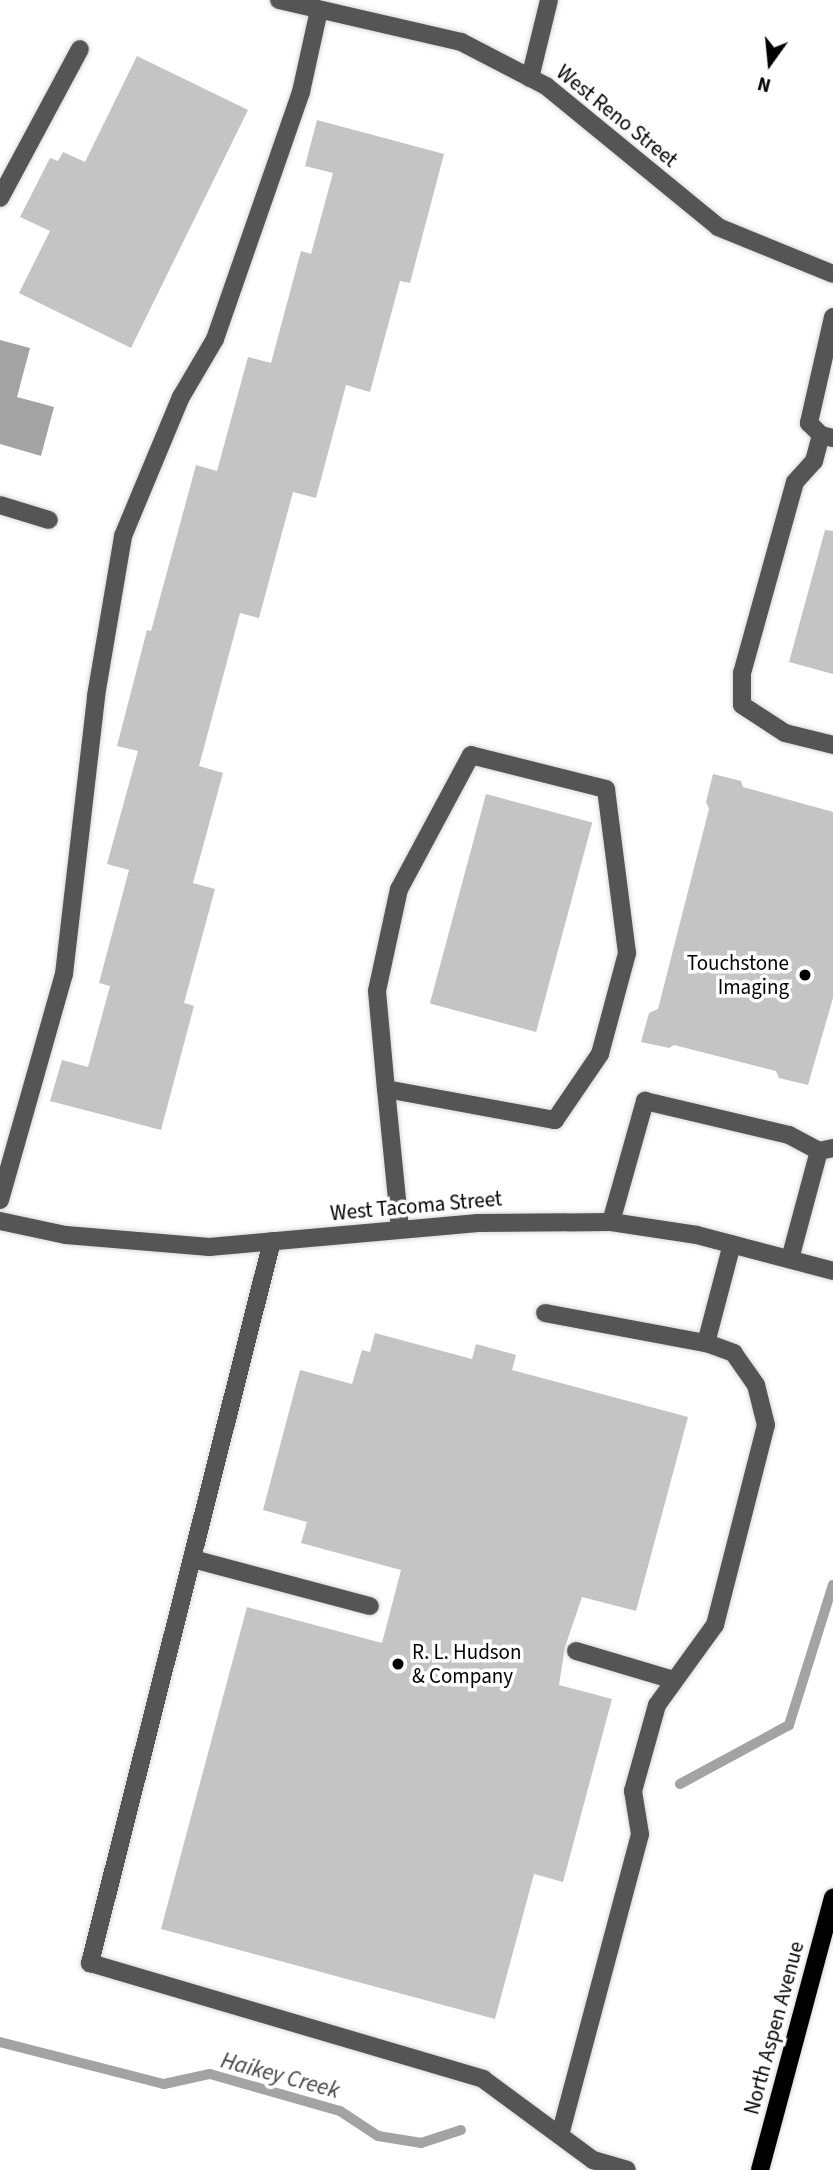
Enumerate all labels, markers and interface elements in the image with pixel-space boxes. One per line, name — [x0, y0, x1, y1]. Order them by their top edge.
north arrow — [735, 28, 805, 98]
street label: West Reno Street — [551, 60, 683, 172]
text: N — [755, 69, 774, 98]
place label: Touchstone Imaging — [687, 950, 789, 1000]
marker: Touchstone Imaging — [795, 965, 815, 985]
street label: West Tacoma Street — [329, 1186, 503, 1226]
place label: R. L. Hudson & Company — [412, 1639, 521, 1689]
marker: R. L. Hudson & Company — [390, 1656, 406, 1672]
street label: North Aspen Avenue — [739, 1939, 809, 2117]
water label: Haikey Creek — [218, 2047, 342, 2105]

